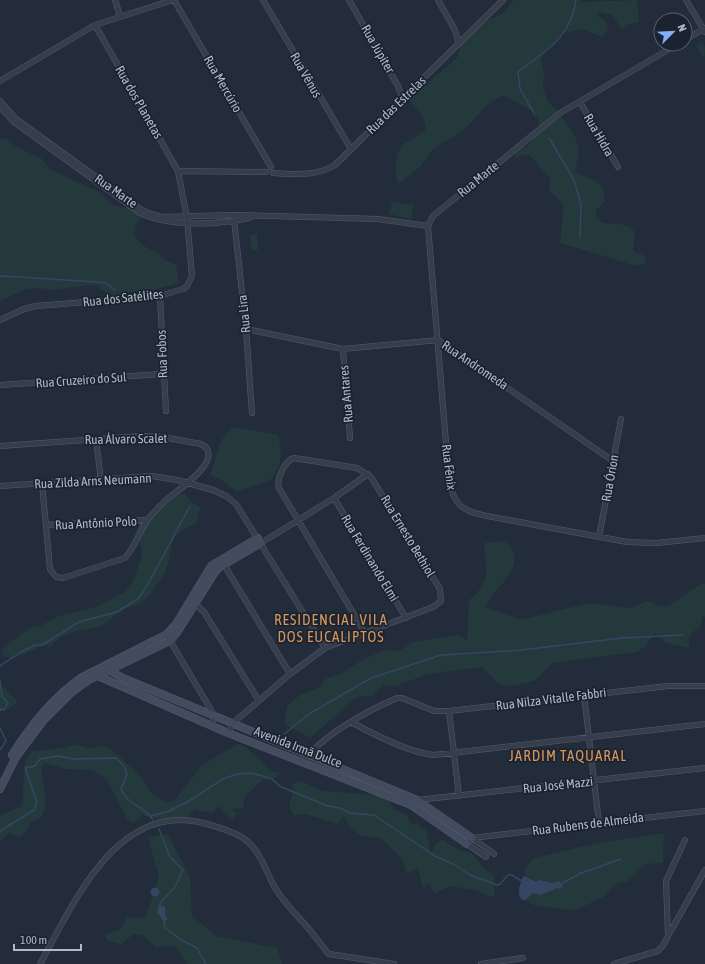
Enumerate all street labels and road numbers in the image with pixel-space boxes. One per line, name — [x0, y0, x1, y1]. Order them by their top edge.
street label: Rua Júpiter — [358, 22, 398, 76]
street label: Rua Vênus — [287, 50, 325, 101]
street label: Rua Mercúrio — [201, 53, 245, 115]
street label: Rua dos Planetas — [112, 63, 166, 141]
street label: Rua das Estrelas — [363, 73, 429, 137]
street label: Rua Hidra — [581, 111, 617, 159]
street label: Rua Marte — [454, 158, 502, 200]
street label: Rua Marte — [92, 171, 140, 211]
street label: Rua dos Satélites — [82, 286, 164, 310]
street label: Rua Lira — [235, 294, 253, 334]
street label: Rua Fobos — [154, 329, 170, 379]
street label: Rua Andromeda — [439, 337, 511, 393]
street label: Rua Antares — [336, 364, 356, 423]
street label: Rua Cruzeiro do Sul — [35, 369, 127, 391]
street label: Rua Álvaro Scalet — [85, 431, 168, 447]
street label: Rua Fênix — [439, 443, 459, 491]
street label: Rua Órion — [598, 453, 622, 503]
street label: Rua Zilda Arns Neumann — [34, 470, 152, 492]
street label: Rua Ernesto Bethiol — [378, 492, 439, 580]
street label: Rua Ferdinando Elmi — [338, 512, 402, 604]
street label: Rua Antônio Polo — [55, 513, 137, 533]
street label: Rua Nilza Vitalle Fabbri — [495, 685, 607, 713]
street label: Avenida Irmã Dulce — [252, 723, 344, 771]
street label: Rua José Mazzi — [522, 774, 594, 796]
street label: Rua Rubens de Almeida — [531, 810, 645, 838]

